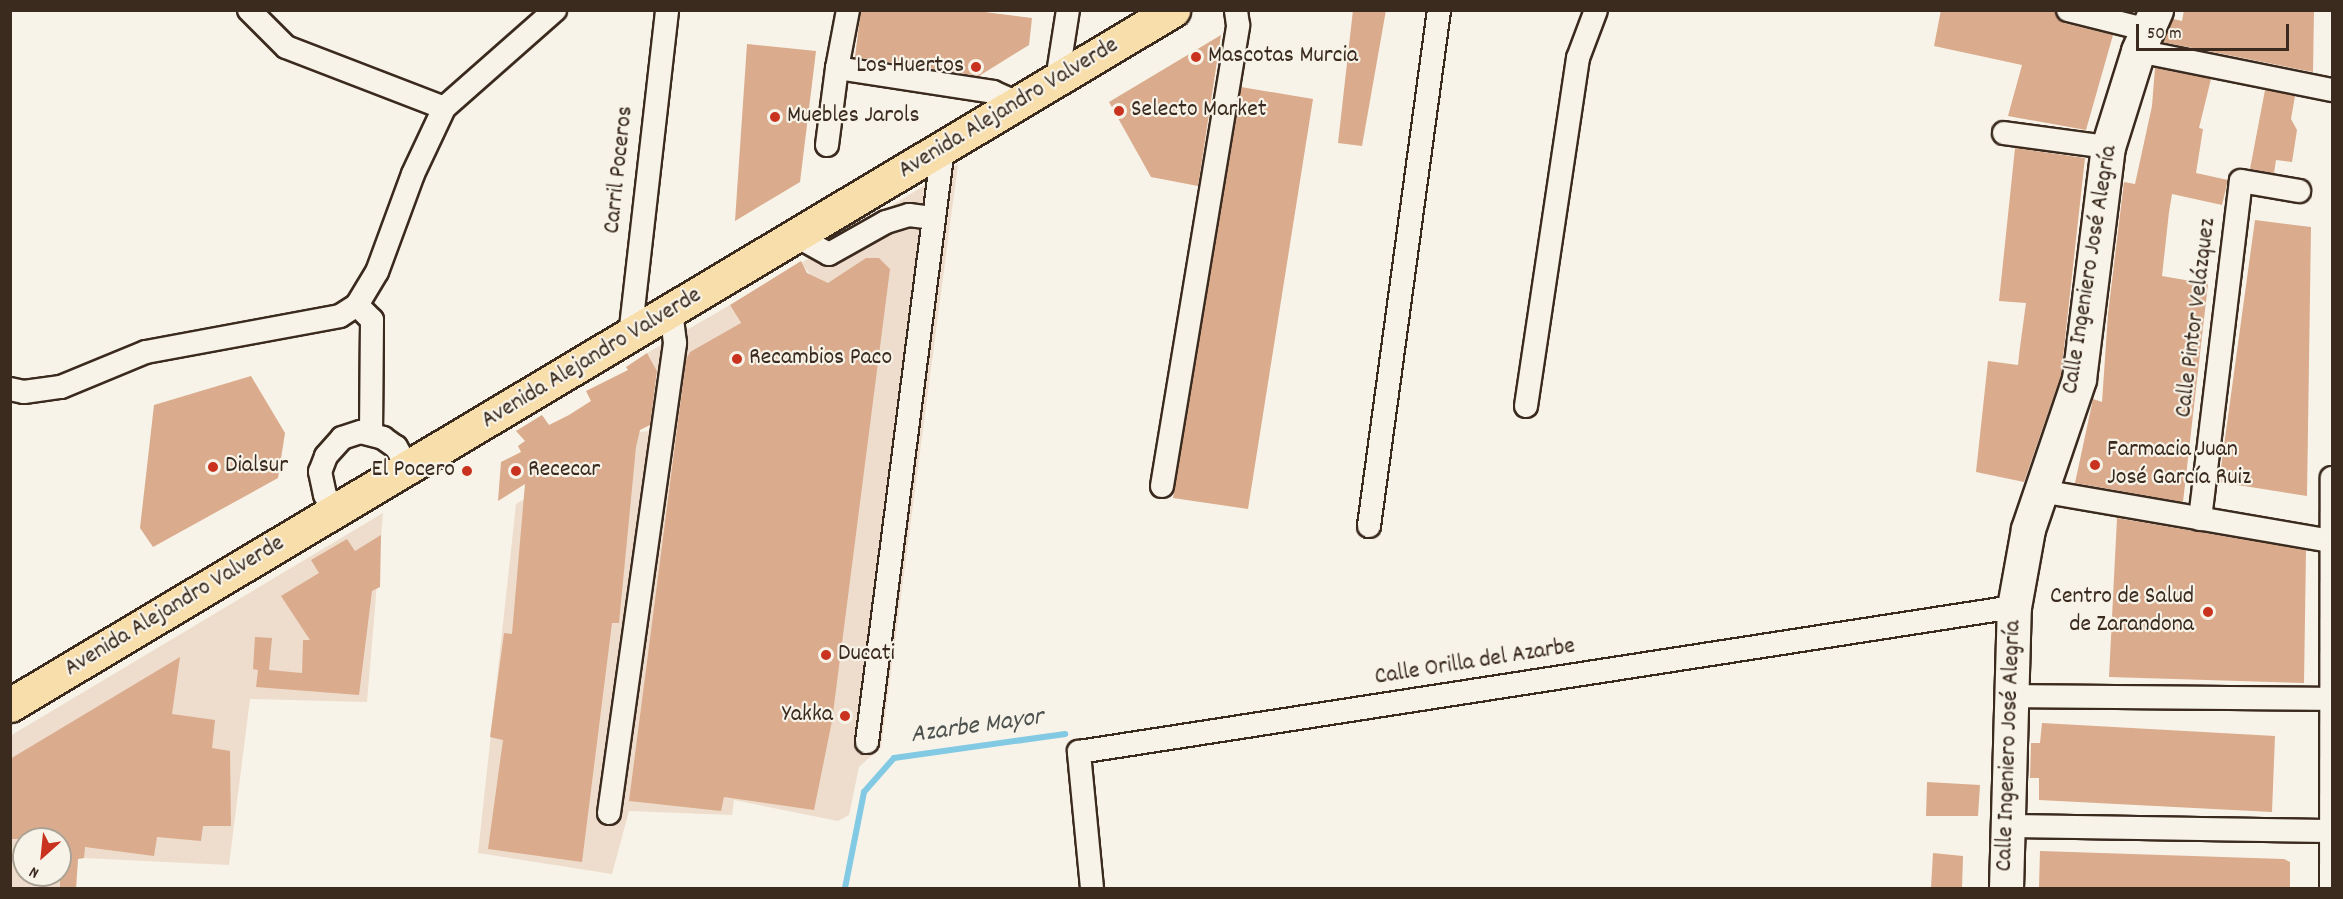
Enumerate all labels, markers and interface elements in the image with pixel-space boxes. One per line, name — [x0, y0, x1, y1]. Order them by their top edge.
scale bar — [2139, 12, 2292, 50]
text: 50 m — [2147, 22, 2182, 47]
street label: Avenida Alejandro Valverde — [894, 32, 1124, 186]
place label: Mascotas Murcia — [1208, 43, 1358, 71]
marker: Mascotas Murcia — [1189, 50, 1203, 64]
place label: Los Huertos — [856, 53, 964, 81]
marker: Los Huertos — [969, 60, 983, 74]
place label: Selecto Market — [1131, 97, 1267, 125]
place label: Muebles Jarols — [787, 103, 920, 131]
marker: Selecto Market — [1112, 104, 1126, 118]
street label: Carril Poceros — [599, 105, 641, 235]
marker: Muebles Jarols — [768, 110, 782, 124]
street label: Calle Ingeniero José Alegría — [2057, 144, 2125, 396]
street label: Calle Pintor Velázquez — [2170, 217, 2224, 419]
street label: Avenida Alejandro Valverde — [477, 282, 707, 436]
place label: Recambios Paco — [749, 345, 892, 373]
marker: Recambios Paco — [730, 352, 744, 366]
place label: Farmacia Juan José García Ruiz — [2107, 437, 2251, 493]
place label: Dialsur — [225, 453, 288, 481]
place label: El Pocero — [372, 457, 455, 485]
place label: Rececar — [528, 457, 600, 485]
marker: Farmacia Juan José García Ruiz — [2088, 458, 2102, 472]
marker: Dialsur — [206, 460, 220, 474]
marker: El Pocero — [460, 464, 474, 478]
marker: Rececar — [509, 464, 523, 478]
street label: Avenida Alejandro Valverde — [60, 530, 290, 684]
place label: Centro de Salud de Zarandona — [2050, 584, 2194, 640]
marker: Centro de Salud de Zarandona — [2199, 603, 2217, 621]
street label: Calle Ingeniero José Alegría — [1991, 620, 2029, 872]
street label: Calle Orilla del Azarbe — [1373, 633, 1577, 693]
place label: Ducati — [838, 641, 895, 669]
marker: Ducati — [819, 648, 833, 662]
place label: Yakka — [782, 702, 833, 730]
water label: Azarbe Mayor — [909, 702, 1045, 752]
marker: Yakka — [838, 709, 852, 723]
north arrow — [12, 827, 72, 887]
text: N — [26, 860, 43, 884]

